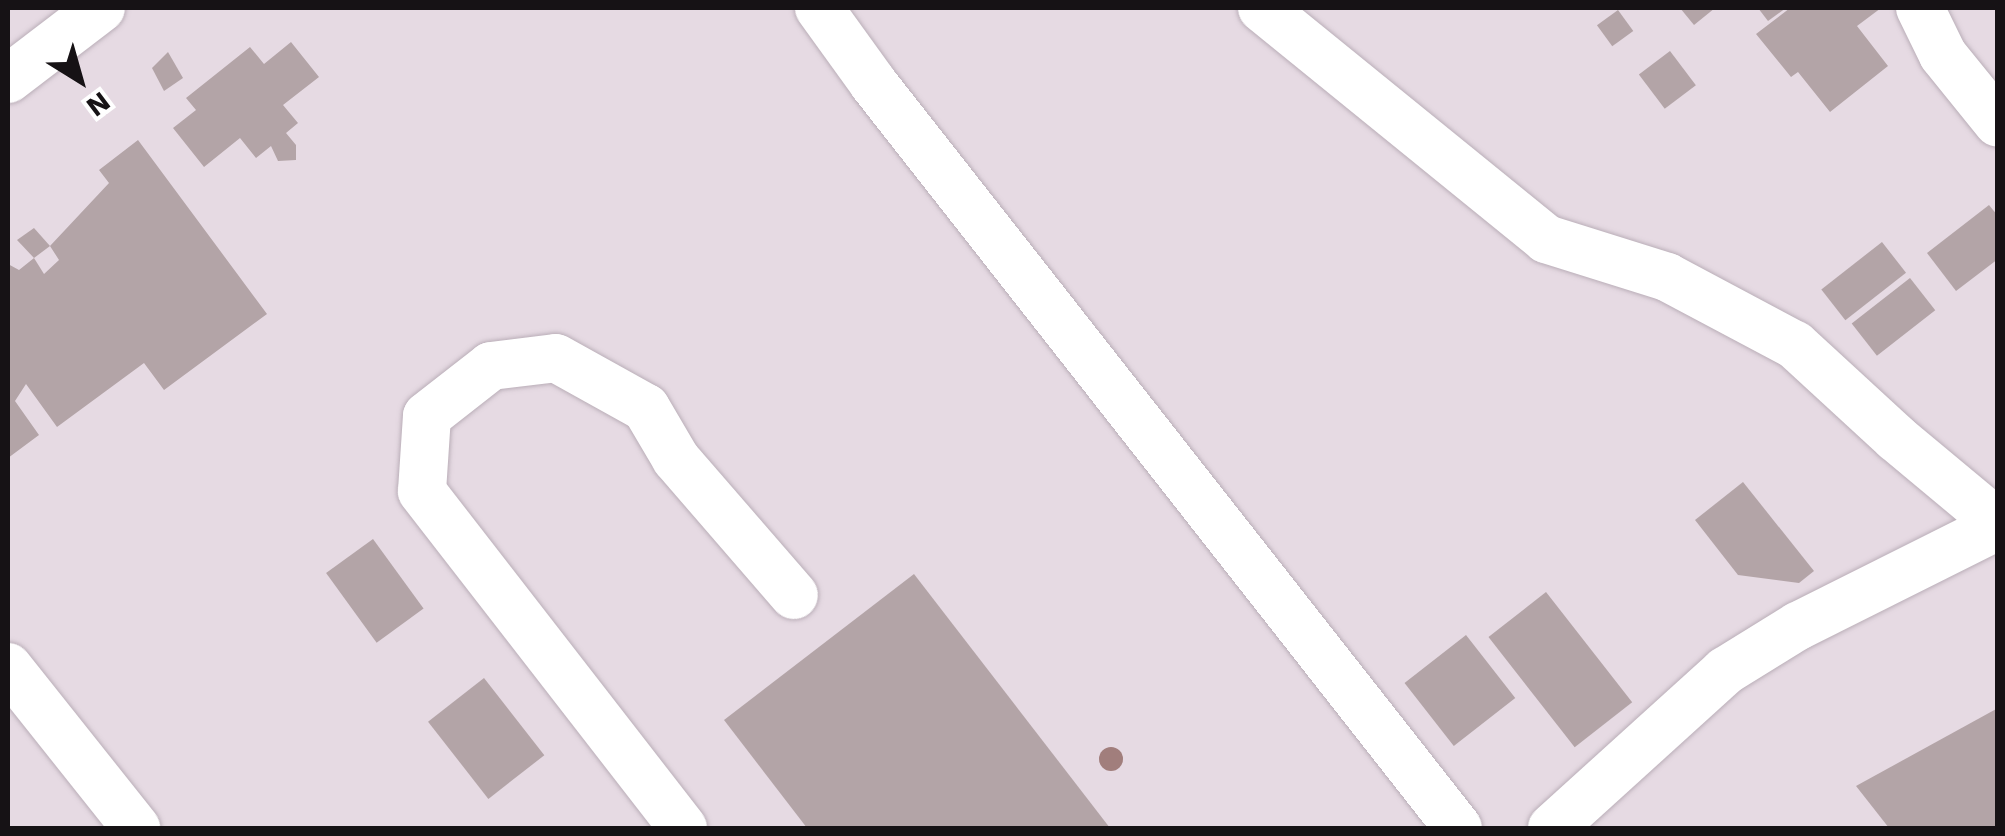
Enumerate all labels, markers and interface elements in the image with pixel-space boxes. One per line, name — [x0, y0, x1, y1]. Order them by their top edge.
north arrow — [30, 30, 130, 130]
text: N — [80, 85, 117, 124]

